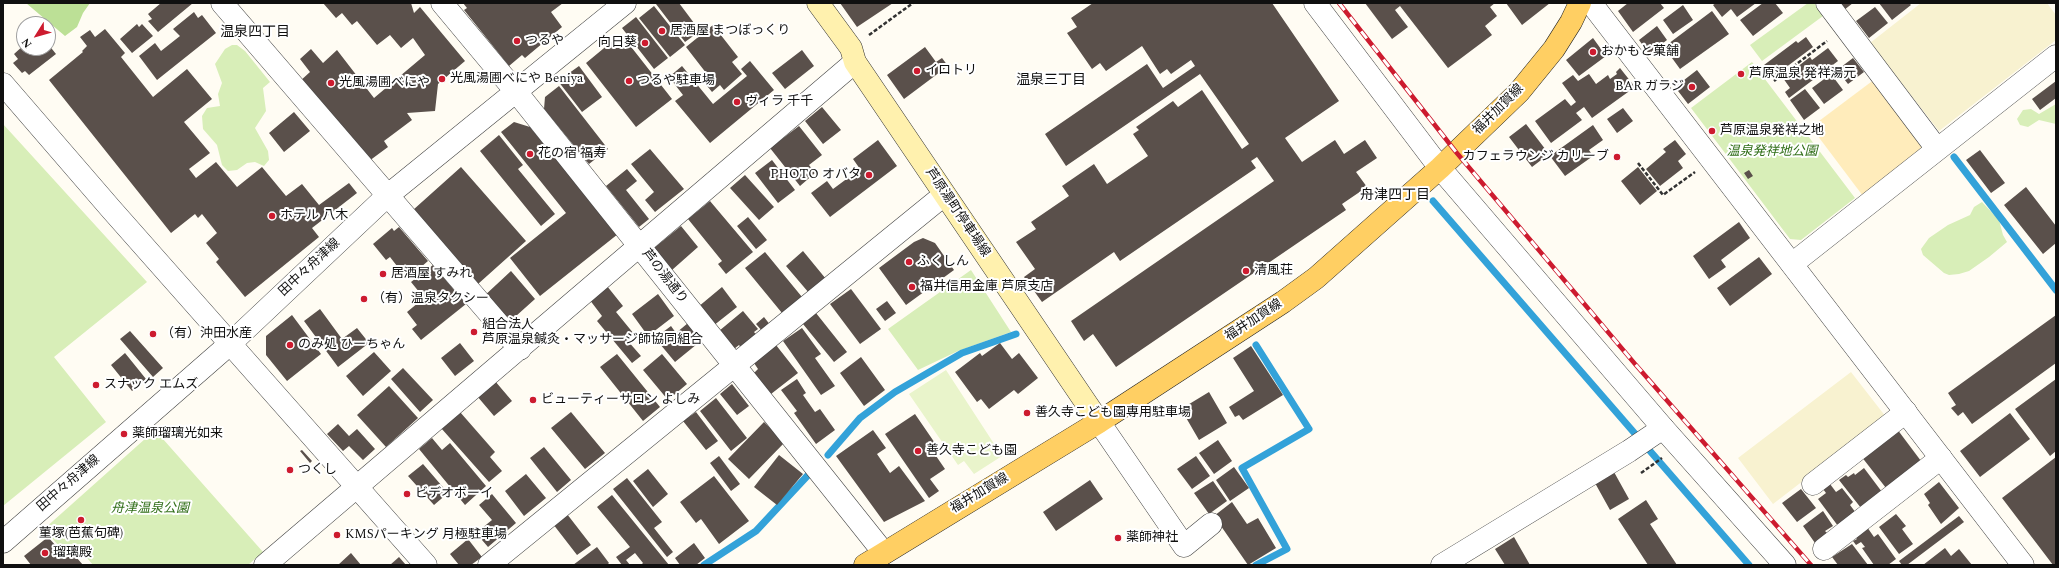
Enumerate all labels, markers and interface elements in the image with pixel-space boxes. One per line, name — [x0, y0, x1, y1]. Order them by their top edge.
north arrow — [16, 16, 56, 56]
place label: 居酒屋 まつぼっくり — [670, 23, 790, 39]
district label: 温泉四丁目 — [220, 25, 290, 41]
marker: 居酒屋 まつぼっくり — [657, 26, 667, 36]
place label: つるや — [525, 33, 564, 49]
text: N — [17, 34, 36, 52]
place label: 向日葵 — [598, 35, 637, 51]
marker: つるや — [512, 36, 522, 46]
marker: 向日葵 — [640, 38, 650, 48]
place label: おかもと菓舗 — [1601, 44, 1679, 60]
marker: おかもと菓舗 — [1588, 47, 1598, 57]
place label: イロトリ — [925, 63, 977, 79]
marker: イロトリ — [912, 66, 922, 76]
place label: 芦原温泉 発祥湯元 — [1749, 66, 1856, 82]
marker: 芦原温泉 発祥湯元 — [1736, 69, 1746, 79]
place label: 光風湯圃べにや Beniya — [450, 71, 583, 87]
place label: つるや駐車場 — [637, 73, 715, 89]
district label: 温泉三丁目 — [1016, 73, 1086, 89]
marker: 光風湯圃べにや Beniya — [437, 74, 447, 84]
place label: 光風湯圃べにや — [339, 75, 430, 91]
marker: つるや駐車場 — [624, 76, 634, 86]
marker: 光風湯圃べにや — [326, 78, 336, 88]
place label: BAR ガラジ — [1615, 79, 1684, 95]
street label: 福井加賀線 — [1471, 82, 1527, 138]
marker: BAR ガラジ — [1687, 82, 1697, 92]
place label: ヴィラ 千千 — [745, 94, 813, 110]
marker: ヴィラ 千千 — [732, 97, 742, 107]
place label: 芦原温泉発祥之地 — [1720, 123, 1824, 139]
marker: 芦原温泉発祥之地 — [1707, 126, 1717, 136]
park label: 温泉発祥地公園 — [1727, 144, 1817, 160]
place label: 花の宿 福寿 — [538, 146, 606, 162]
marker: 花の宿 福寿 — [525, 149, 535, 159]
place label: カフェラウンジ カリーブ — [1463, 149, 1609, 165]
marker: カフェラウンジ カリーブ — [1612, 152, 1622, 162]
street label: 芦原湯町停車場線 — [921, 166, 993, 260]
place label: PHOTO オバタ — [770, 167, 861, 183]
marker: PHOTO オバタ — [864, 170, 874, 180]
district label: 舟津四丁目 — [1360, 188, 1430, 204]
place label: ホテル 八木 — [280, 208, 348, 224]
marker: ホテル 八木 — [267, 211, 277, 221]
street label: 田中々舟津線 — [276, 236, 344, 300]
street label: 芦の湯通り — [638, 247, 690, 307]
place label: ふくしん — [917, 254, 969, 270]
marker: ふくしん — [904, 257, 914, 267]
place label: 清風荘 — [1254, 263, 1293, 279]
place label: 居酒屋 すみれ — [391, 266, 472, 282]
marker: 清風荘 — [1241, 266, 1251, 276]
marker: 居酒屋 すみれ — [378, 269, 388, 279]
place label: 福井信用金庫 芦原支店 — [920, 279, 1053, 295]
marker: 福井信用金庫 芦原支店 — [907, 282, 917, 292]
place label: （有）温泉タクシー — [372, 291, 489, 307]
marker: （有）温泉タクシー — [359, 294, 369, 304]
street label: 福井加賀線 — [1222, 297, 1286, 345]
place label: 組合法人 芦原温泉鍼灸・マッサージ師協同組合 — [482, 317, 703, 348]
place label: （有）沖田水産 — [161, 326, 252, 342]
marker: 組合法人 芦原温泉鍼灸・マッサージ師協同組合 — [469, 327, 479, 337]
marker: （有）沖田水産 — [148, 329, 158, 339]
place label: のみ処 ひーちゃん — [298, 337, 405, 353]
marker: のみ処 ひーちゃん — [285, 340, 295, 350]
place label: スナック エムズ — [104, 377, 198, 393]
marker: スナック エムズ — [91, 380, 101, 390]
place label: ビューティーサロン よしみ — [541, 392, 700, 408]
marker: ビューティーサロン よしみ — [528, 395, 538, 405]
place label: 善久寺こども園専用駐車場 — [1035, 405, 1191, 421]
marker: 善久寺こども園専用駐車場 — [1022, 408, 1032, 418]
place label: 薬師瑠璃光如来 — [132, 426, 223, 442]
marker: 薬師瑠璃光如来 — [119, 429, 129, 439]
place label: 善久寺こども園 — [926, 443, 1017, 459]
marker: 善久寺こども園 — [913, 446, 923, 456]
street label: 田中々舟津線 — [34, 453, 104, 515]
place label: つくし — [298, 462, 337, 478]
marker: つくし — [285, 465, 295, 475]
street label: 福井加賀線 — [948, 471, 1012, 517]
place label: ビデオボーイ — [415, 486, 493, 502]
marker: ビデオボーイ — [402, 489, 412, 499]
park label: 舟津温泉公園 — [111, 501, 189, 517]
marker: 菫塚(芭蕉句碑) — [76, 515, 86, 525]
place label: 菫塚(芭蕉句碑) — [39, 526, 123, 542]
place label: KMSパーキング 月極駐車場 — [345, 527, 507, 543]
marker: KMSパーキング 月極駐車場 — [332, 530, 342, 540]
place label: 薬師神社 — [1126, 530, 1178, 546]
marker: 薬師神社 — [1113, 533, 1123, 543]
place label: 瑠璃殿 — [53, 545, 92, 561]
marker: 瑠璃殿 — [40, 548, 50, 558]

